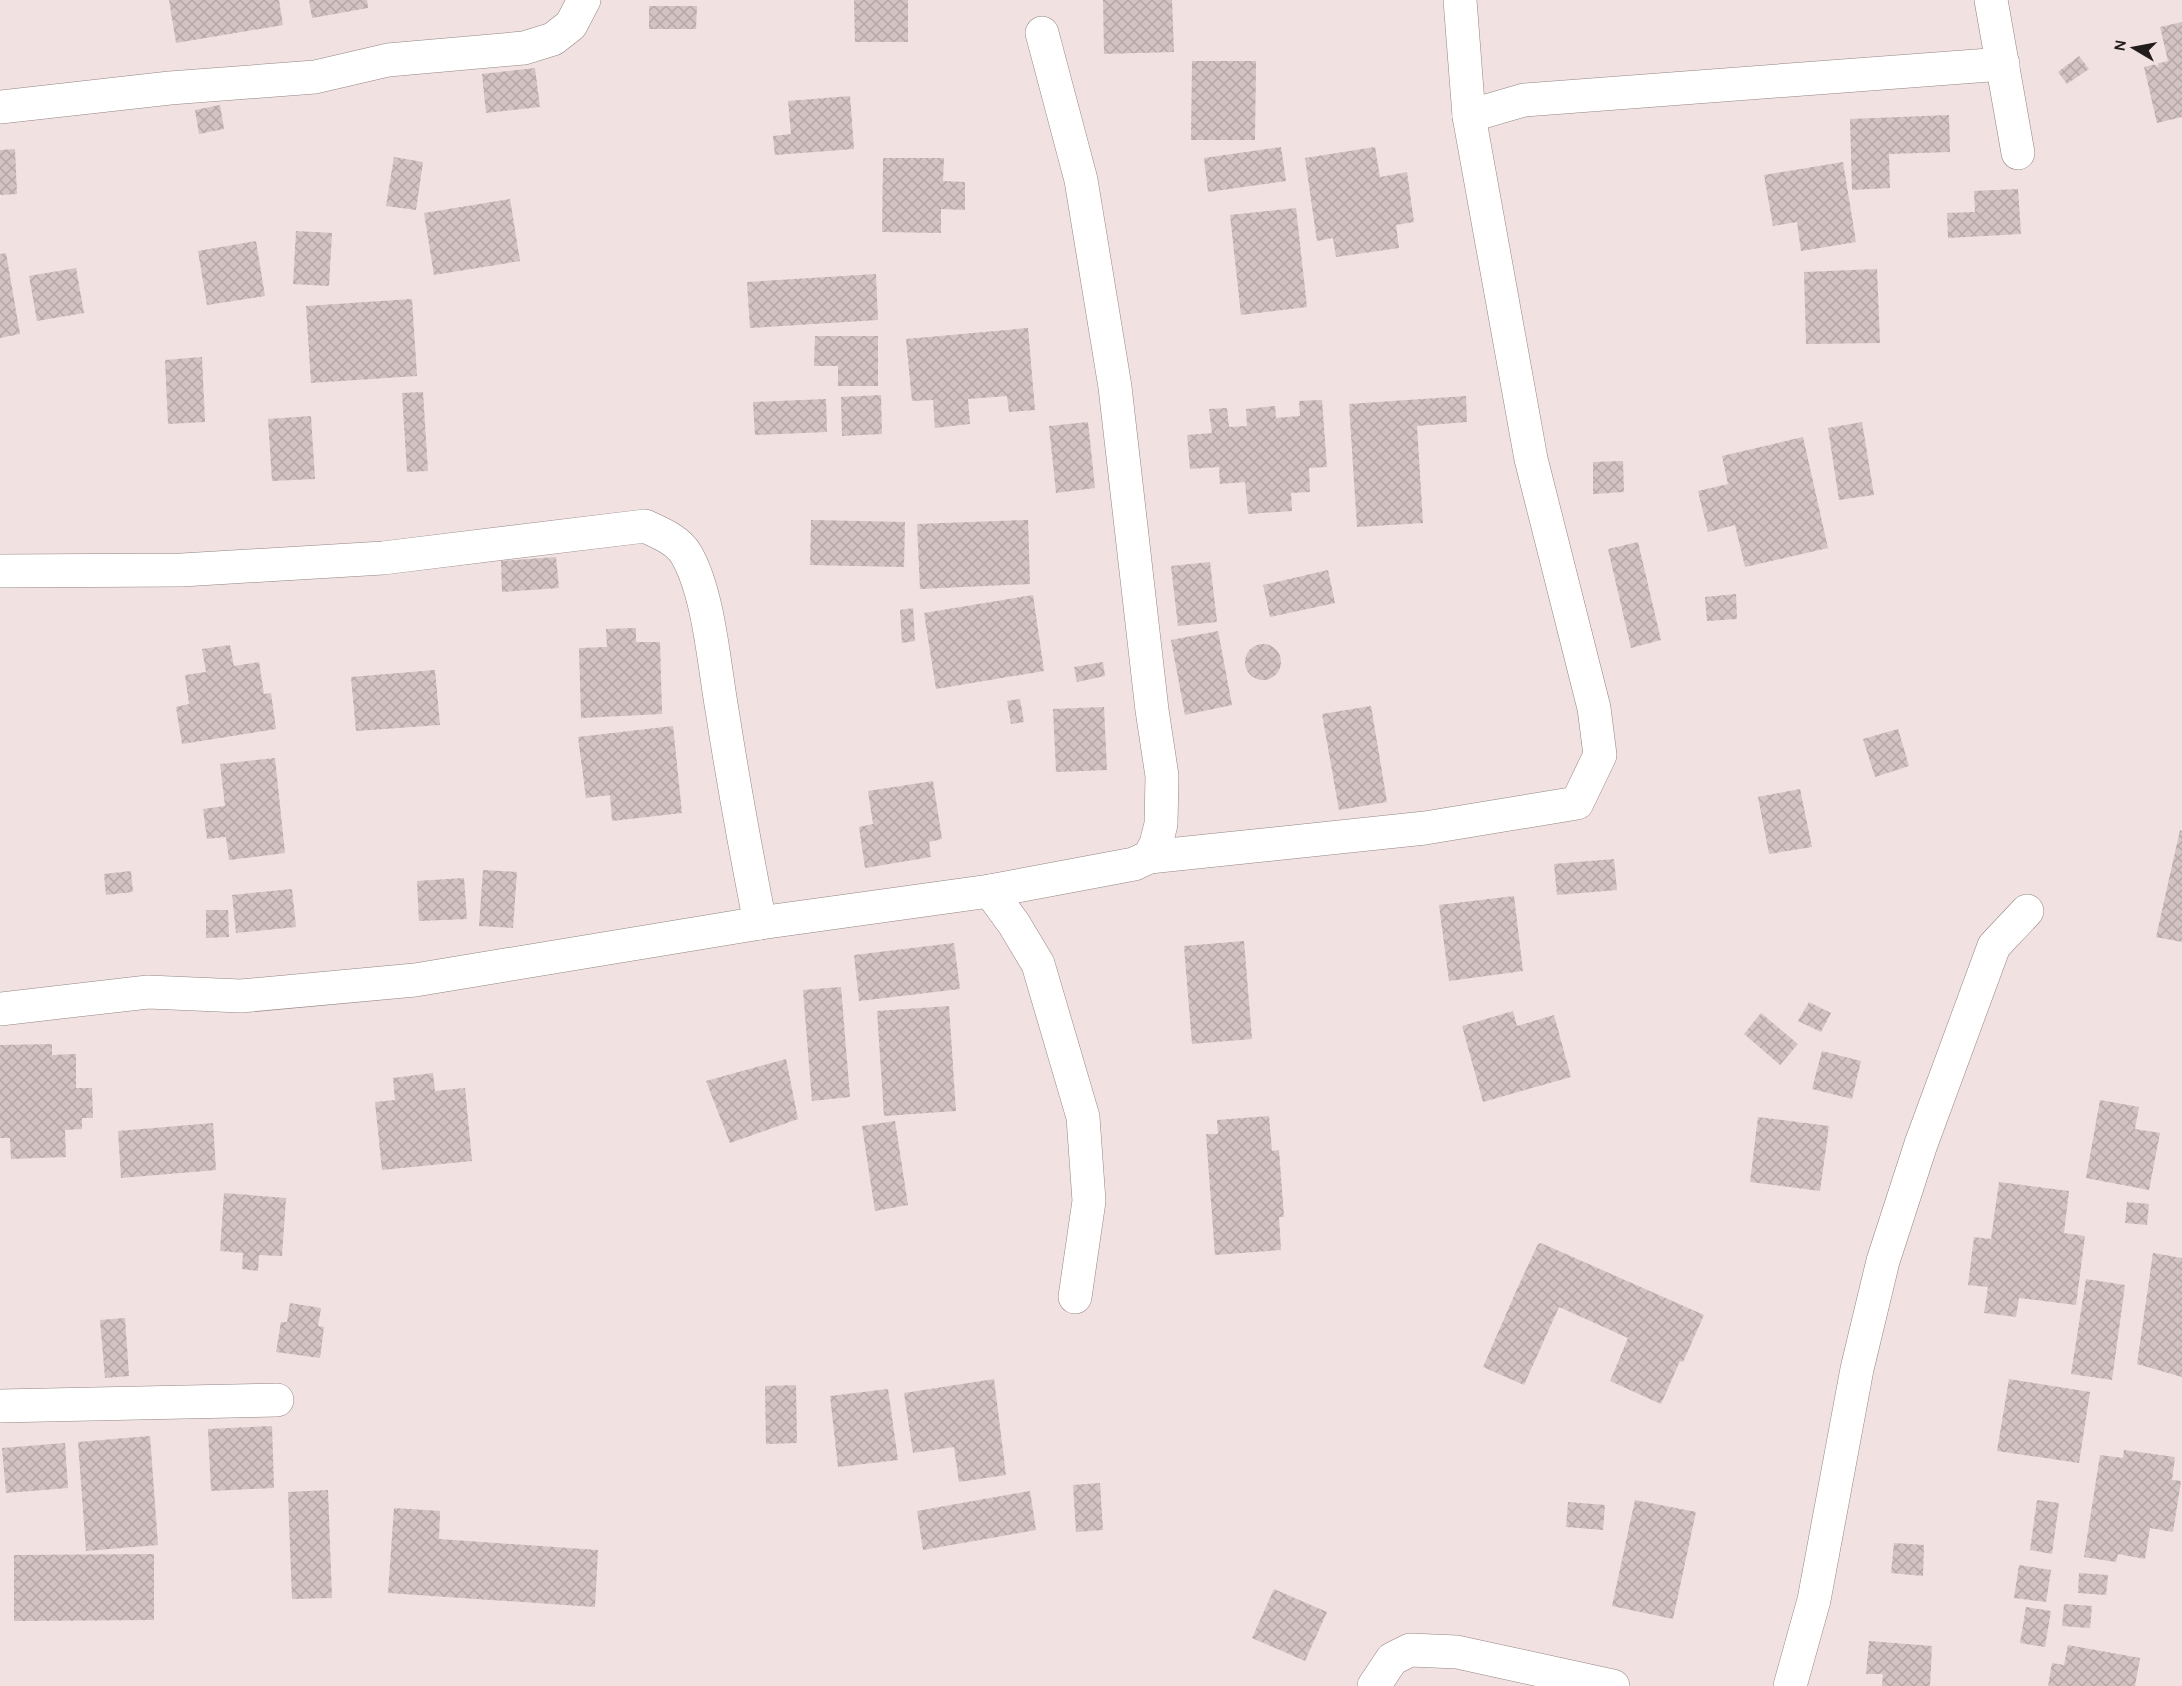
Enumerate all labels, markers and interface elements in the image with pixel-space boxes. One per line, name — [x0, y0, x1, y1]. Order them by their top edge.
north arrow — [2104, 18, 2164, 78]
text: N — [2109, 38, 2130, 53]

